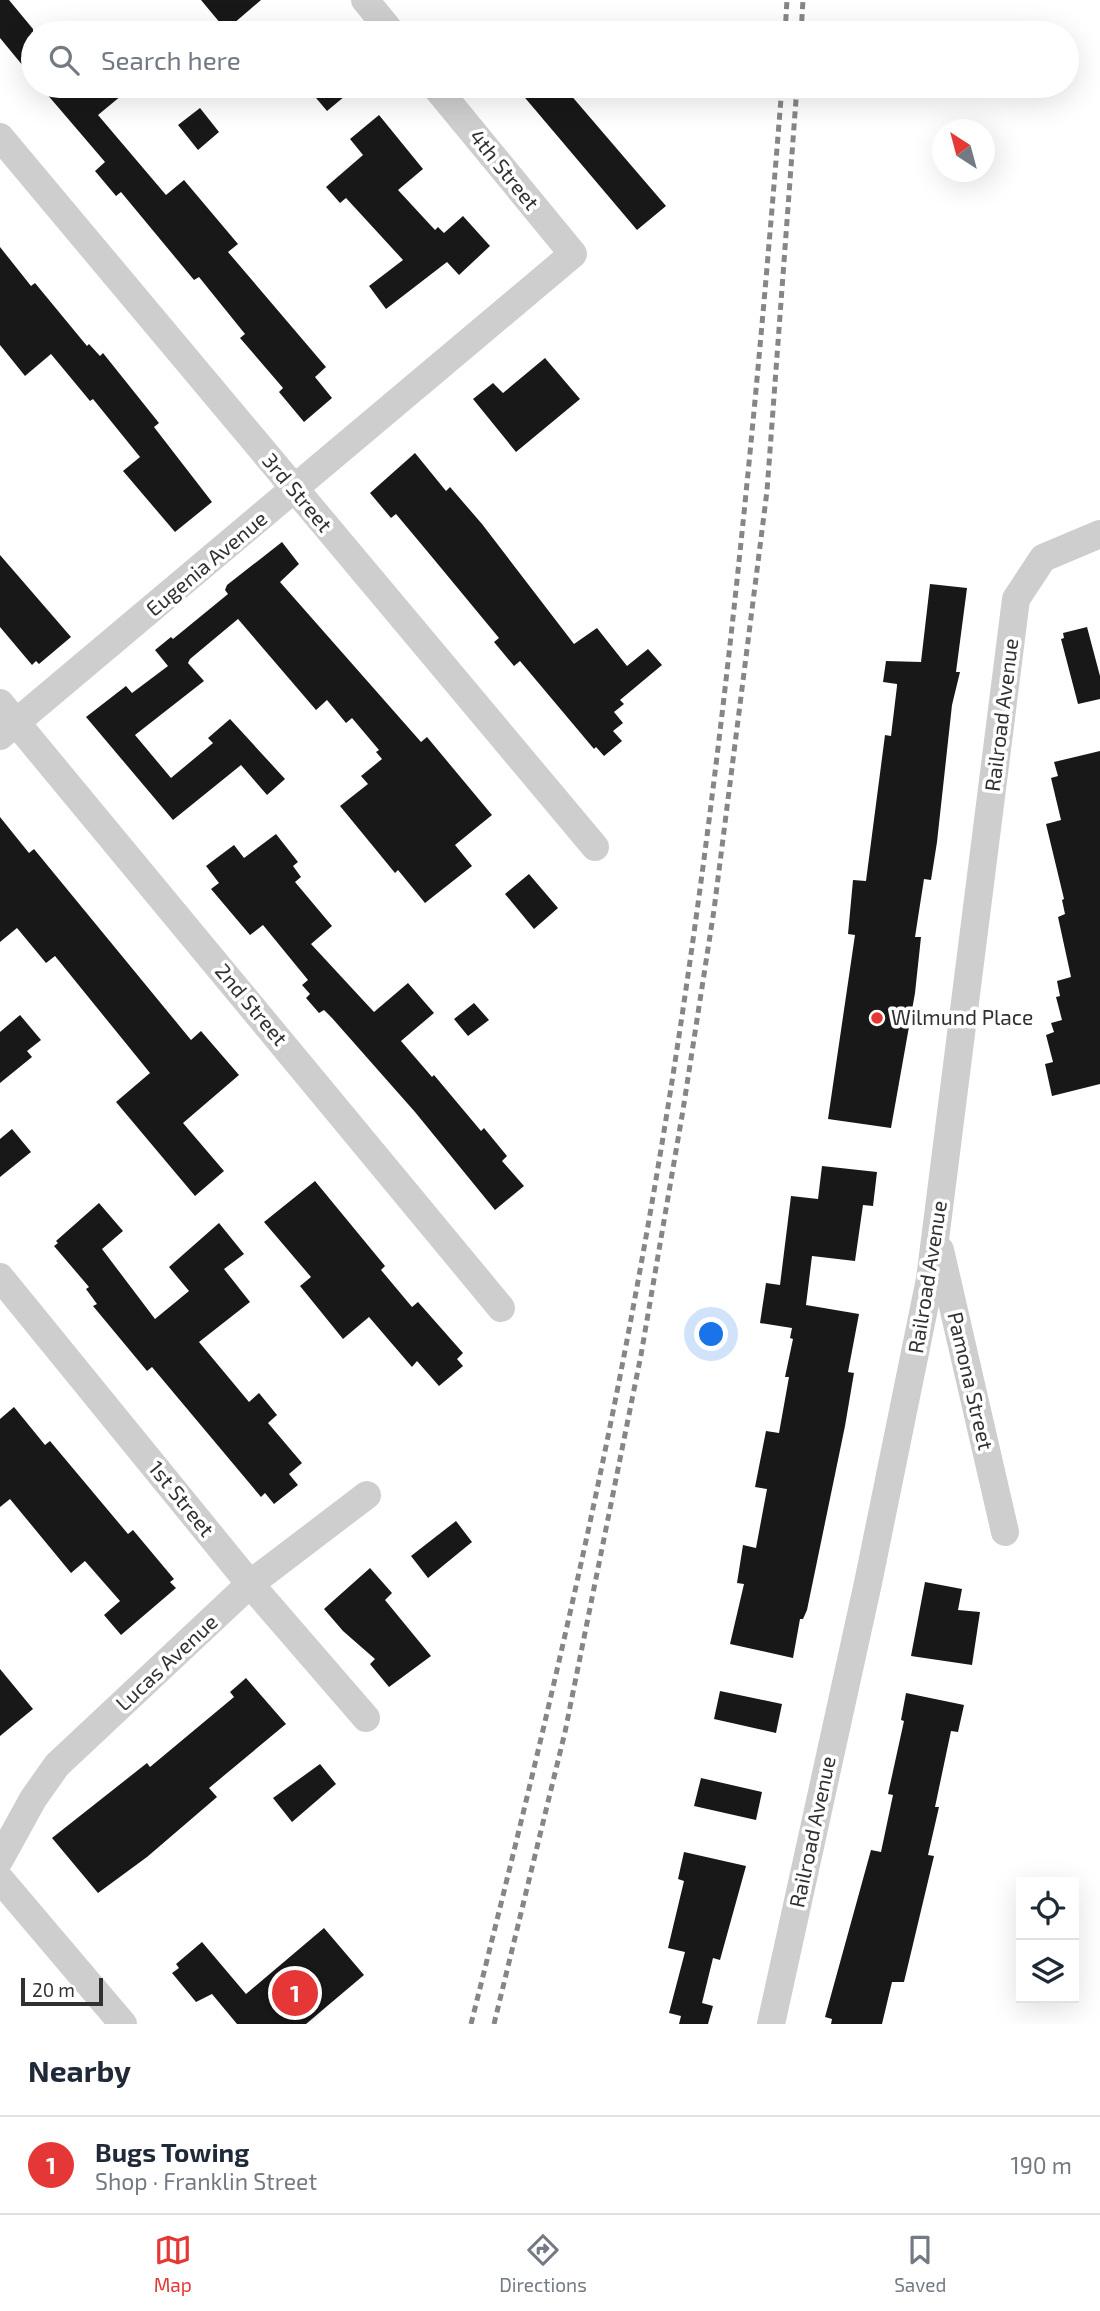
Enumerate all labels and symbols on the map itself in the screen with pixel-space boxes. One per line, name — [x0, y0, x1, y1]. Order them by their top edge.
north arrow — [932, 119, 995, 182]
street label: 4th Street — [465, 124, 545, 214]
street label: 3rd Street — [258, 448, 338, 536]
street label: Eugenia Avenue — [140, 505, 272, 621]
street label: Railroad Avenue — [979, 637, 1022, 793]
street label: 2nd Street — [211, 958, 294, 1050]
place label: Wilmund Place — [891, 1004, 1033, 1029]
marker: Wilmund Place — [869, 1010, 885, 1026]
street label: Railroad Avenue — [902, 1199, 951, 1355]
street label: Pamona Street — [943, 1309, 999, 1452]
your location — [694, 1317, 728, 1351]
street label: 1st Street — [144, 1455, 220, 1541]
street label: Lucas Avenue — [110, 1609, 222, 1715]
street label: Railroad Avenue — [783, 1754, 840, 1910]
pin: 1 — [272, 1967, 318, 2019]
scale bar — [21, 1975, 103, 2007]

